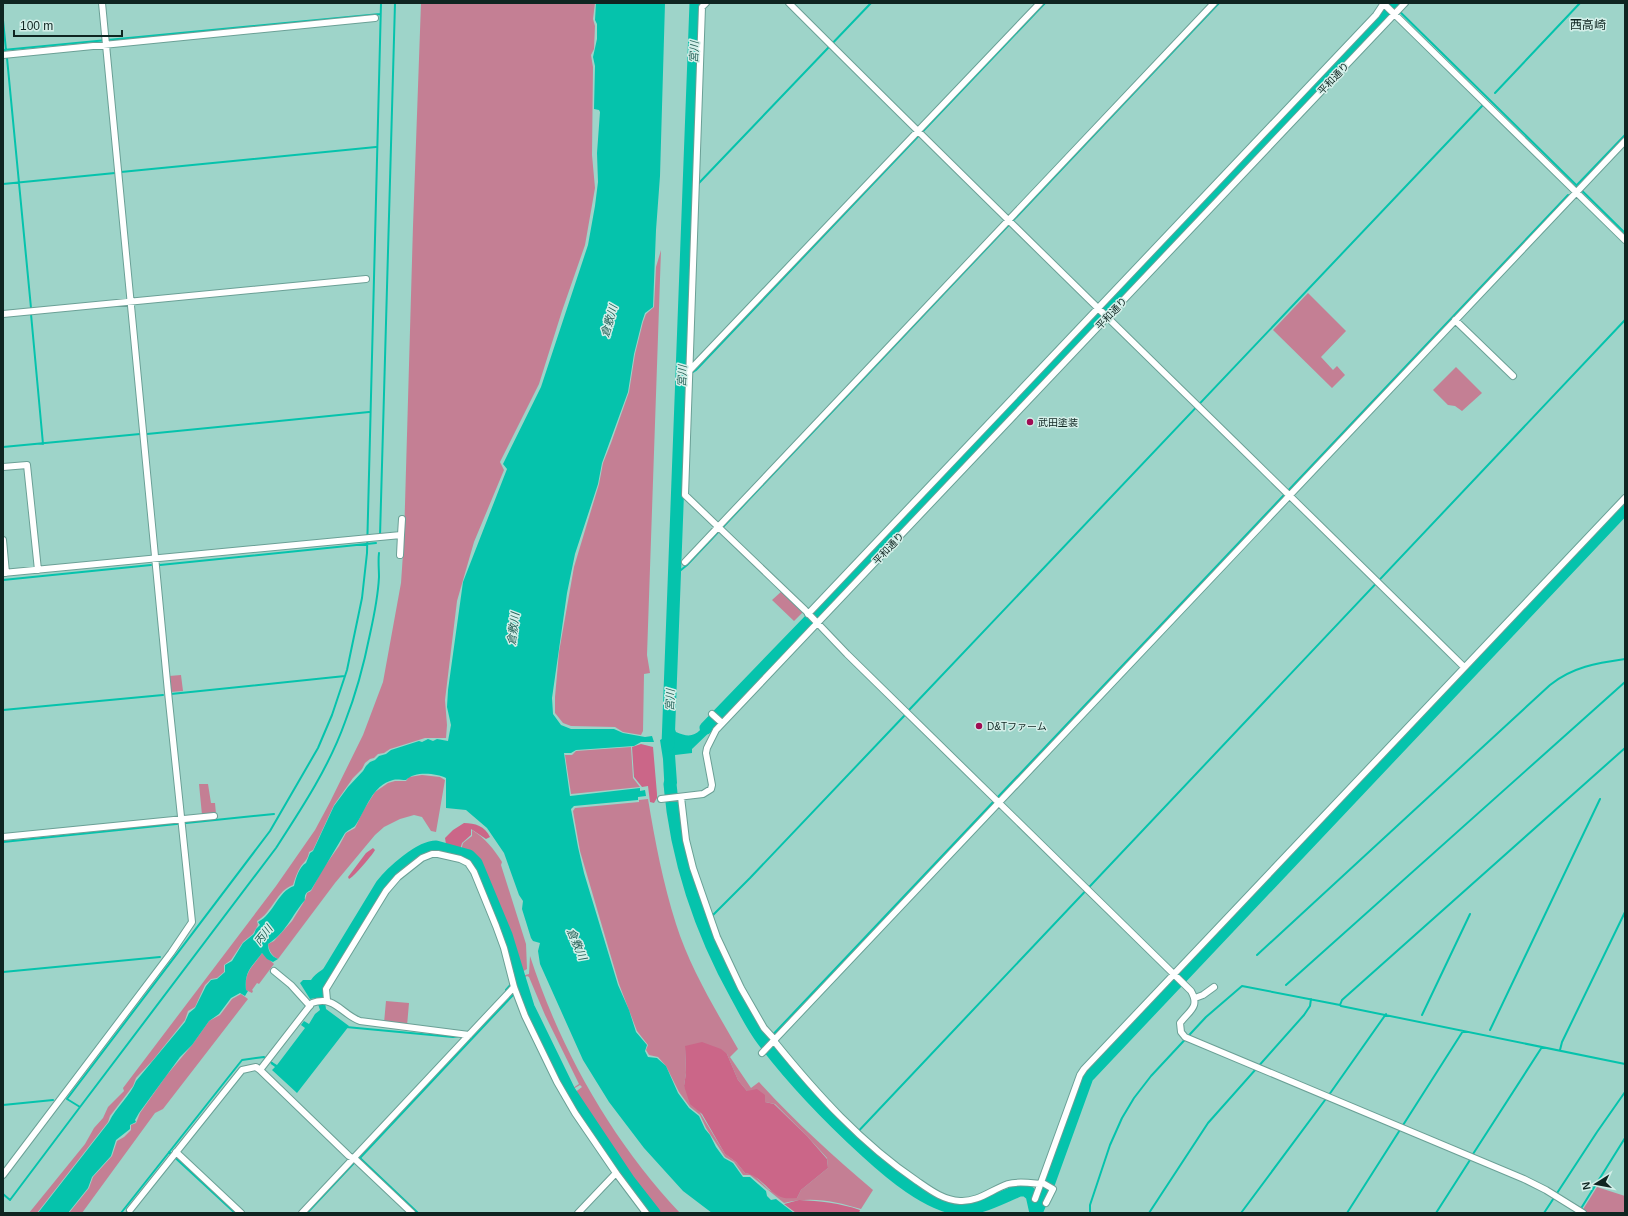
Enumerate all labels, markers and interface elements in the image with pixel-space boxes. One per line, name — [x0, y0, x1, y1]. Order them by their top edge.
scale bar — [14, 12, 122, 38]
district label: 西高崎 — [1570, 18, 1606, 32]
text: 100 m — [20, 19, 53, 33]
water label: 宮川 — [688, 40, 700, 63]
street label: 平和通り — [1316, 60, 1351, 97]
street label: 平和通り — [1094, 295, 1129, 332]
water label: 倉敷川 — [599, 303, 620, 339]
water label: 宮川 — [676, 364, 688, 387]
marker: 武田塗装 — [1025, 417, 1035, 427]
place label: 武田塗装 — [1038, 417, 1078, 428]
street label: 平和通り — [871, 530, 906, 567]
water label: 倉敷川 — [505, 611, 521, 646]
water label: 宮川 — [664, 688, 676, 711]
marker: D&Tファーム — [974, 721, 984, 731]
place label: D&Tファーム — [987, 721, 1047, 732]
water label: 丙川 — [251, 922, 275, 947]
water label: 倉敷川 — [565, 926, 589, 962]
north arrow — [1576, 1164, 1616, 1204]
text: N — [1580, 1181, 1593, 1191]

